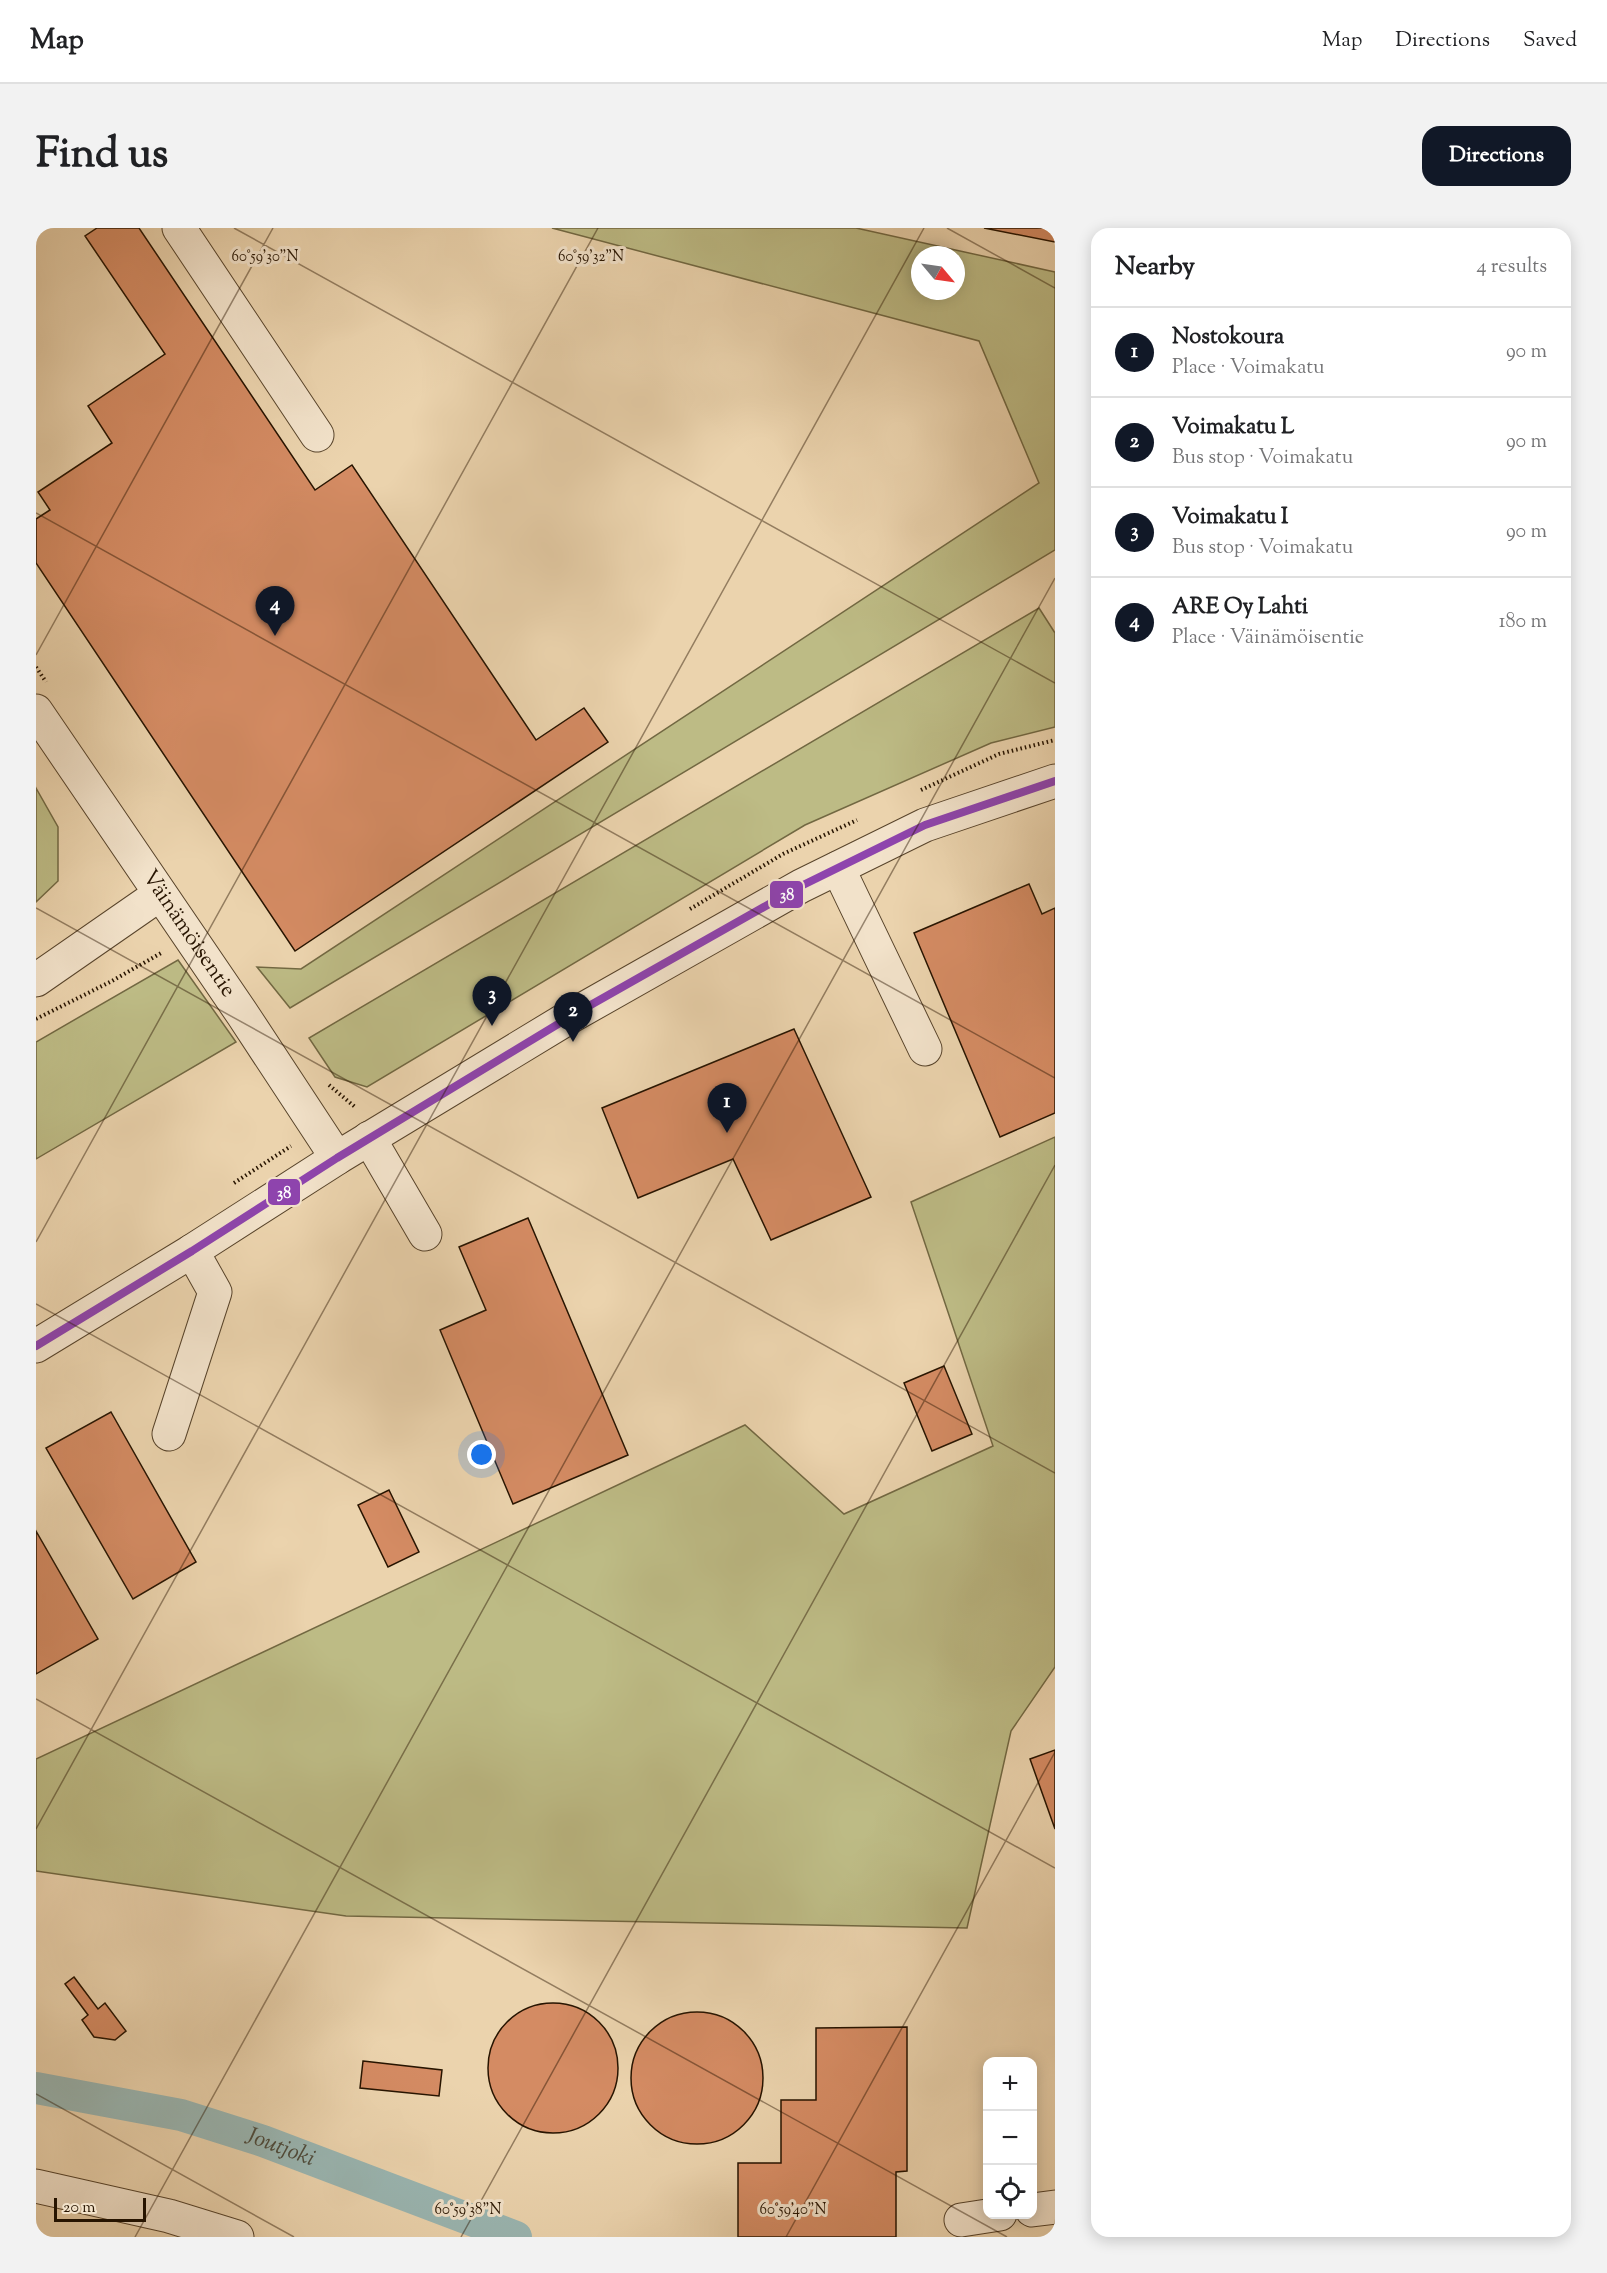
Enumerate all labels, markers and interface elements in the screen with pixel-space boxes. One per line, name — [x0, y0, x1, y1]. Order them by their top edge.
text: Map — [30, 21, 84, 61]
text: Map — [1322, 26, 1362, 56]
text: Directions — [1395, 26, 1490, 56]
text: Saved — [1523, 26, 1577, 56]
text: Find us — [36, 126, 168, 186]
button: Directions — [1422, 126, 1571, 186]
north arrow — [911, 246, 965, 300]
text: 60°59'30"N — [232, 247, 298, 268]
text: 60°59'32"N — [558, 247, 624, 268]
text: Nearby — [1115, 249, 1195, 286]
text: 4 results — [1476, 253, 1547, 282]
text: Nostokoura — [1172, 322, 1284, 354]
text: 1 — [1131, 338, 1138, 367]
text: 90 m — [1506, 338, 1547, 367]
text: Place · Voimakatu — [1172, 354, 1325, 383]
text: Voimakatu L — [1172, 412, 1294, 444]
text: 2 — [1130, 428, 1139, 457]
text: 90 m — [1506, 428, 1547, 457]
text: Bus stop · Voimakatu — [1172, 444, 1353, 473]
text: Voimakatu I — [1172, 502, 1288, 534]
text: 3 — [1130, 518, 1139, 547]
text: 90 m — [1506, 518, 1547, 547]
text: Bus stop · Voimakatu — [1172, 534, 1353, 563]
pin: 4 — [256, 586, 294, 636]
text: ARE Oy Lahti — [1172, 592, 1308, 624]
text: 4 — [1129, 608, 1140, 637]
text: 180 m — [1499, 608, 1547, 637]
text: Place · Väinämöisentie — [1172, 624, 1364, 653]
street label: Väinämöisentie — [133, 864, 243, 1004]
line badge: 38 — [769, 880, 804, 909]
text: 38 — [780, 885, 794, 908]
pin: 3 — [472, 976, 512, 1026]
pin: 2 — [554, 992, 592, 1042]
pin: 1 — [708, 1084, 746, 1133]
line badge: 38 — [267, 1178, 301, 1206]
text: 38 — [277, 1183, 291, 1206]
your location — [467, 1440, 496, 1469]
map controls — [983, 2057, 1037, 2219]
button: + — [983, 2057, 1037, 2111]
button: − — [983, 2111, 1037, 2165]
water label: Joutjoki — [240, 2119, 320, 2176]
button: locate — [983, 2165, 1037, 2219]
scale bar — [54, 2195, 146, 2222]
text: 20 m — [63, 2197, 96, 2220]
text: 60°59'38"N — [435, 2200, 501, 2221]
text: 60°59'40"N — [760, 2200, 826, 2221]

